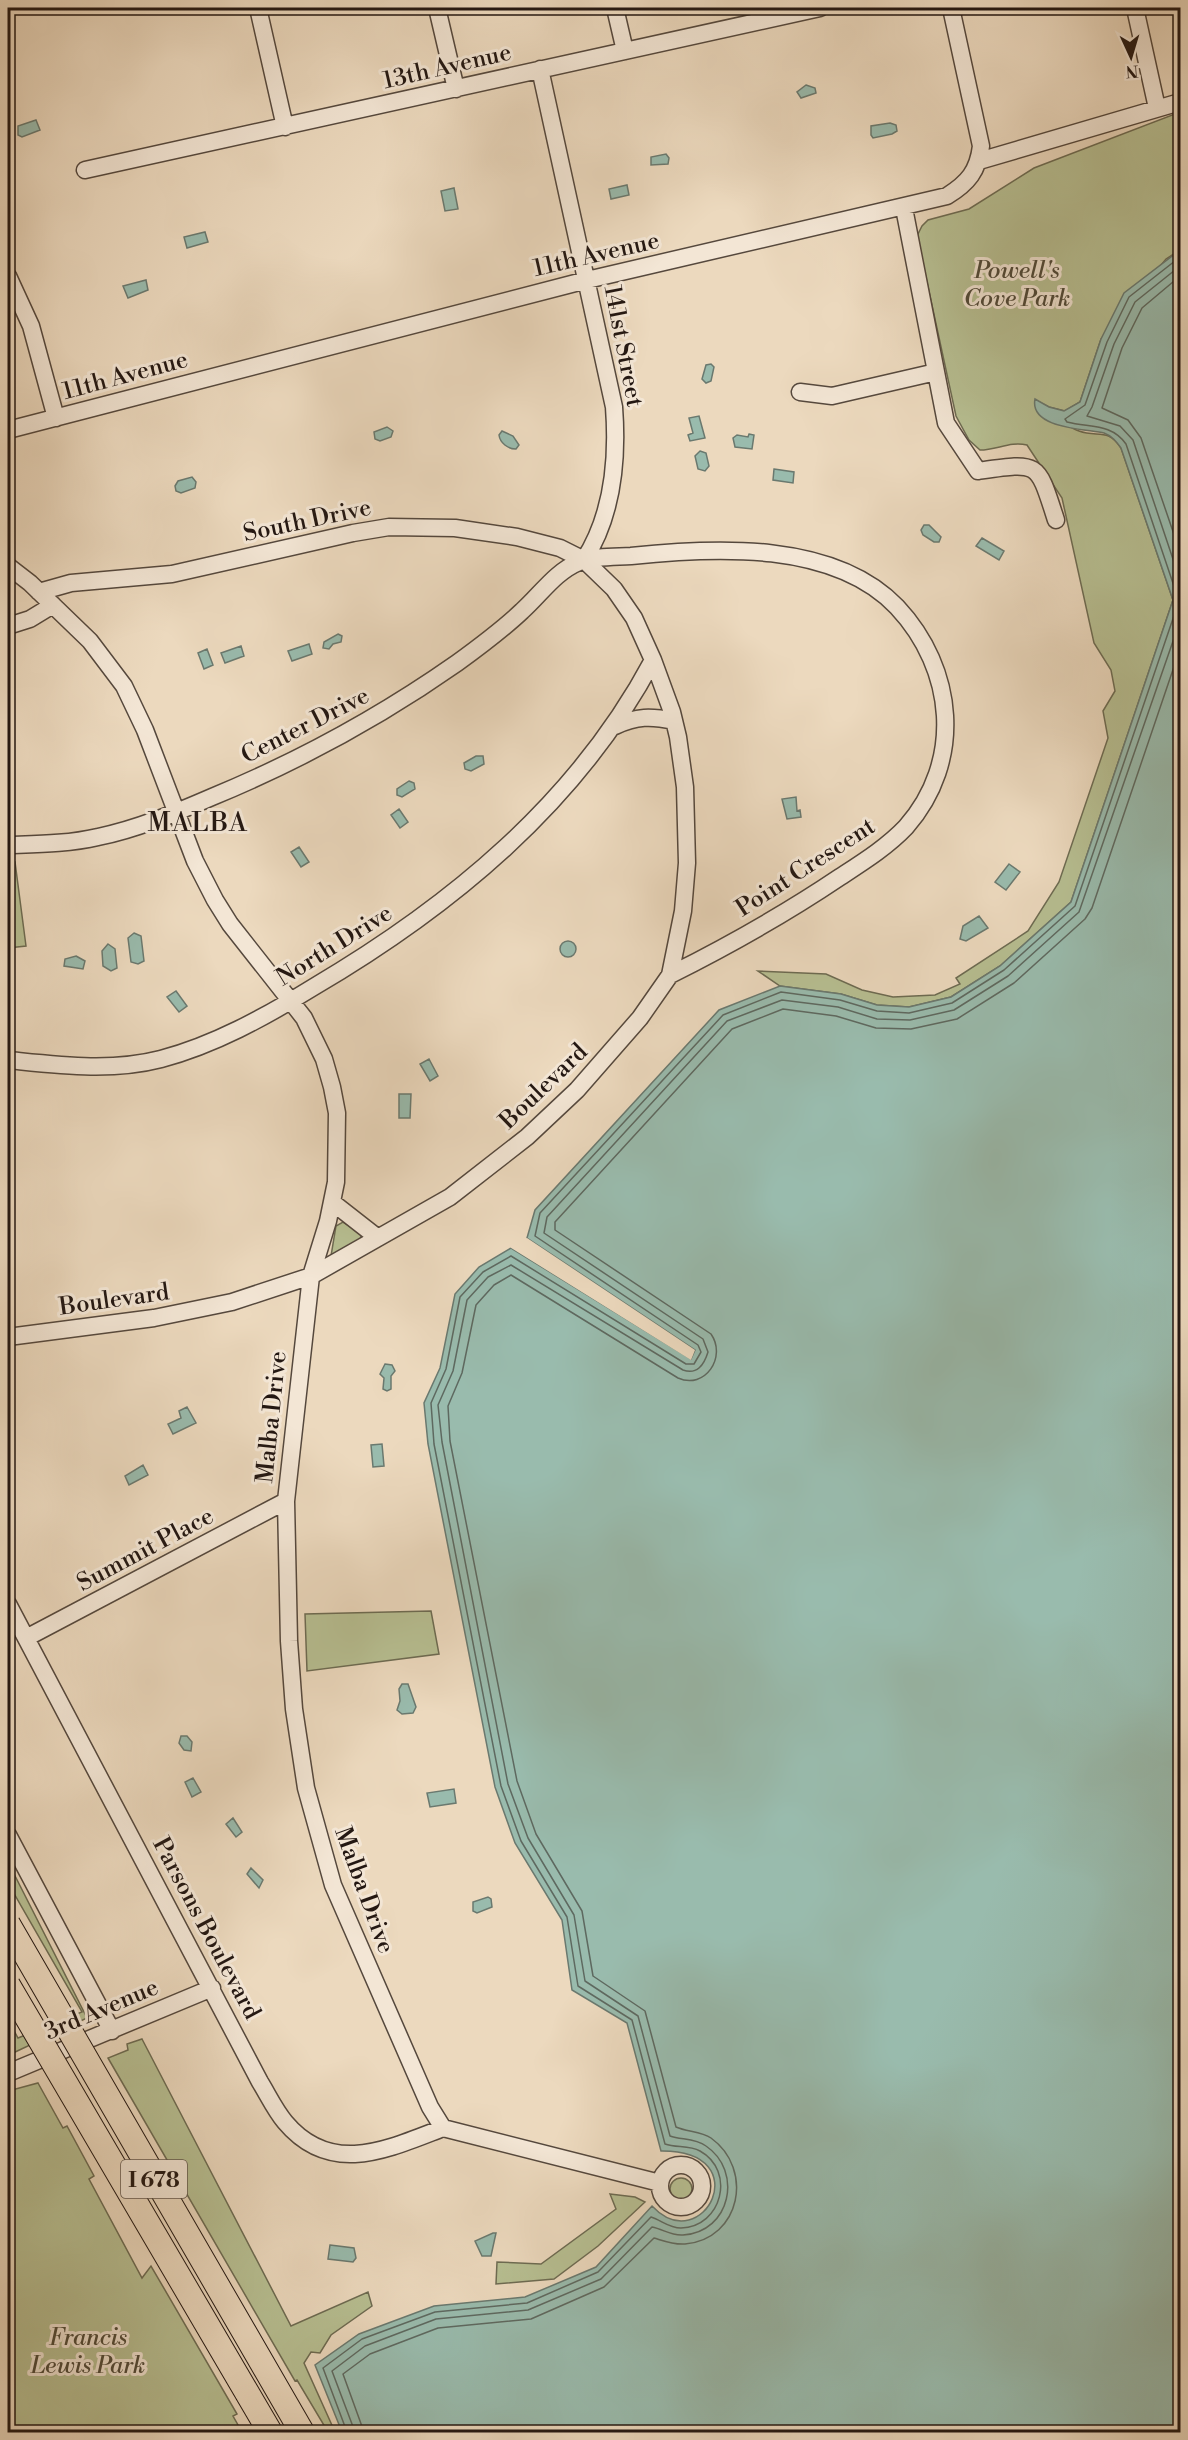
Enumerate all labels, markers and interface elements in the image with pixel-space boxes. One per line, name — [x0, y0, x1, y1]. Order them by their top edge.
north arrow — [1101, 27, 1161, 87]
street label: 13th Avenue — [380, 38, 514, 96]
text: N — [1125, 61, 1139, 81]
street label: 11th Avenue — [530, 226, 662, 284]
park label: Powell's Cove Park — [964, 256, 1070, 314]
street label: 141st Street — [597, 283, 650, 410]
street label: 11th Avenue — [59, 345, 191, 407]
street label: South Drive — [240, 493, 374, 549]
street label: Center Drive — [236, 681, 375, 771]
district label: MALBA — [148, 807, 248, 839]
street label: Point Crescent — [730, 811, 881, 924]
street label: North Drive — [271, 898, 398, 993]
street label: Boulevard — [493, 1037, 594, 1137]
street label: Boulevard — [56, 1277, 172, 1323]
street label: Malba Drive — [250, 1350, 294, 1484]
street label: Summit Place — [72, 1501, 219, 1598]
street label: Malba Drive — [327, 1823, 401, 1958]
street label: Parsons Boulevard — [145, 1832, 267, 2025]
street label: 3rd Avenue — [40, 1972, 163, 2047]
road number: I 678 — [121, 2160, 187, 2198]
park label: Francis Lewis Park — [30, 2323, 145, 2381]

